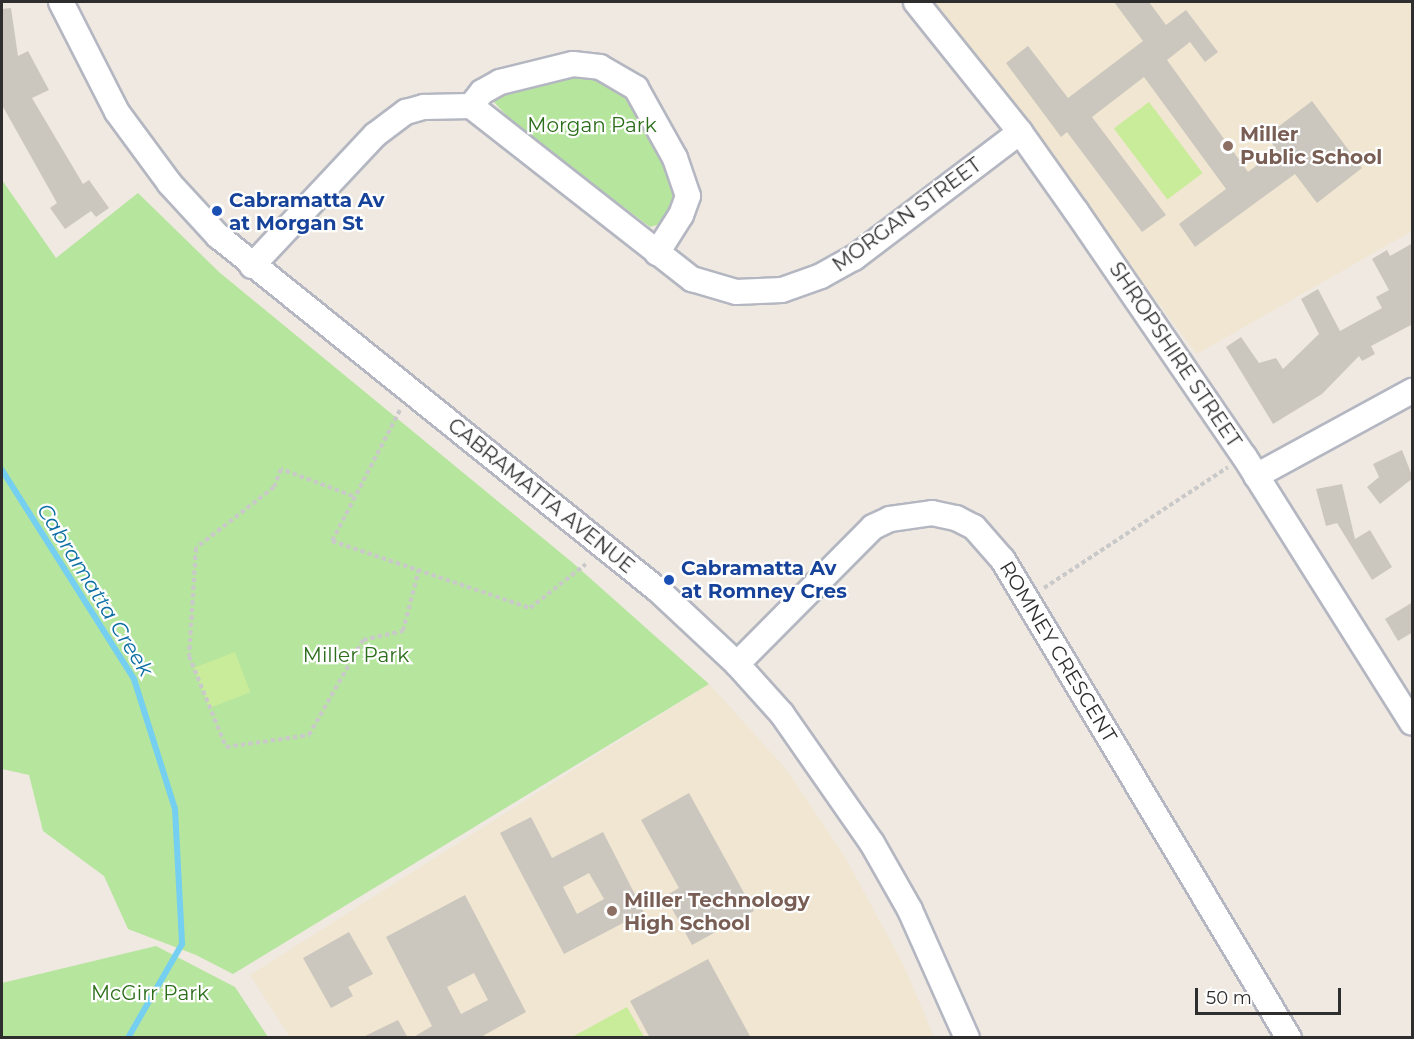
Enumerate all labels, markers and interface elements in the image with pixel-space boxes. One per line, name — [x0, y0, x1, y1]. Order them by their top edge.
park label: Morgan Park — [527, 113, 657, 137]
place label: Miller Public School — [1240, 122, 1382, 169]
marker: Miller Public School — [1221, 139, 1235, 153]
street label: MORGAN STREET — [828, 153, 986, 277]
place label: Cabramatta Av at Morgan St — [229, 188, 385, 235]
marker: Cabramatta Av at Morgan St — [210, 204, 224, 218]
street label: SHROPSHIRE STREET — [1104, 258, 1246, 452]
street label: CABRAMATTA AVENUE — [443, 413, 639, 579]
water label: Cabramatta Creek — [32, 499, 158, 681]
place label: Cabramatta Av at Romney Cres — [681, 556, 847, 603]
street label: ROMNEY CRESCENT — [994, 557, 1122, 747]
marker: Cabramatta Av at Romney Cres — [662, 573, 676, 587]
park label: Miller Park — [303, 643, 409, 667]
place label: Miller Technology High School — [624, 888, 810, 935]
marker: Miller Technology High School — [605, 904, 619, 918]
scale bar — [1198, 976, 1344, 1014]
park label: McGirr Park — [91, 981, 209, 1005]
text: 50 m — [1206, 987, 1252, 1009]

